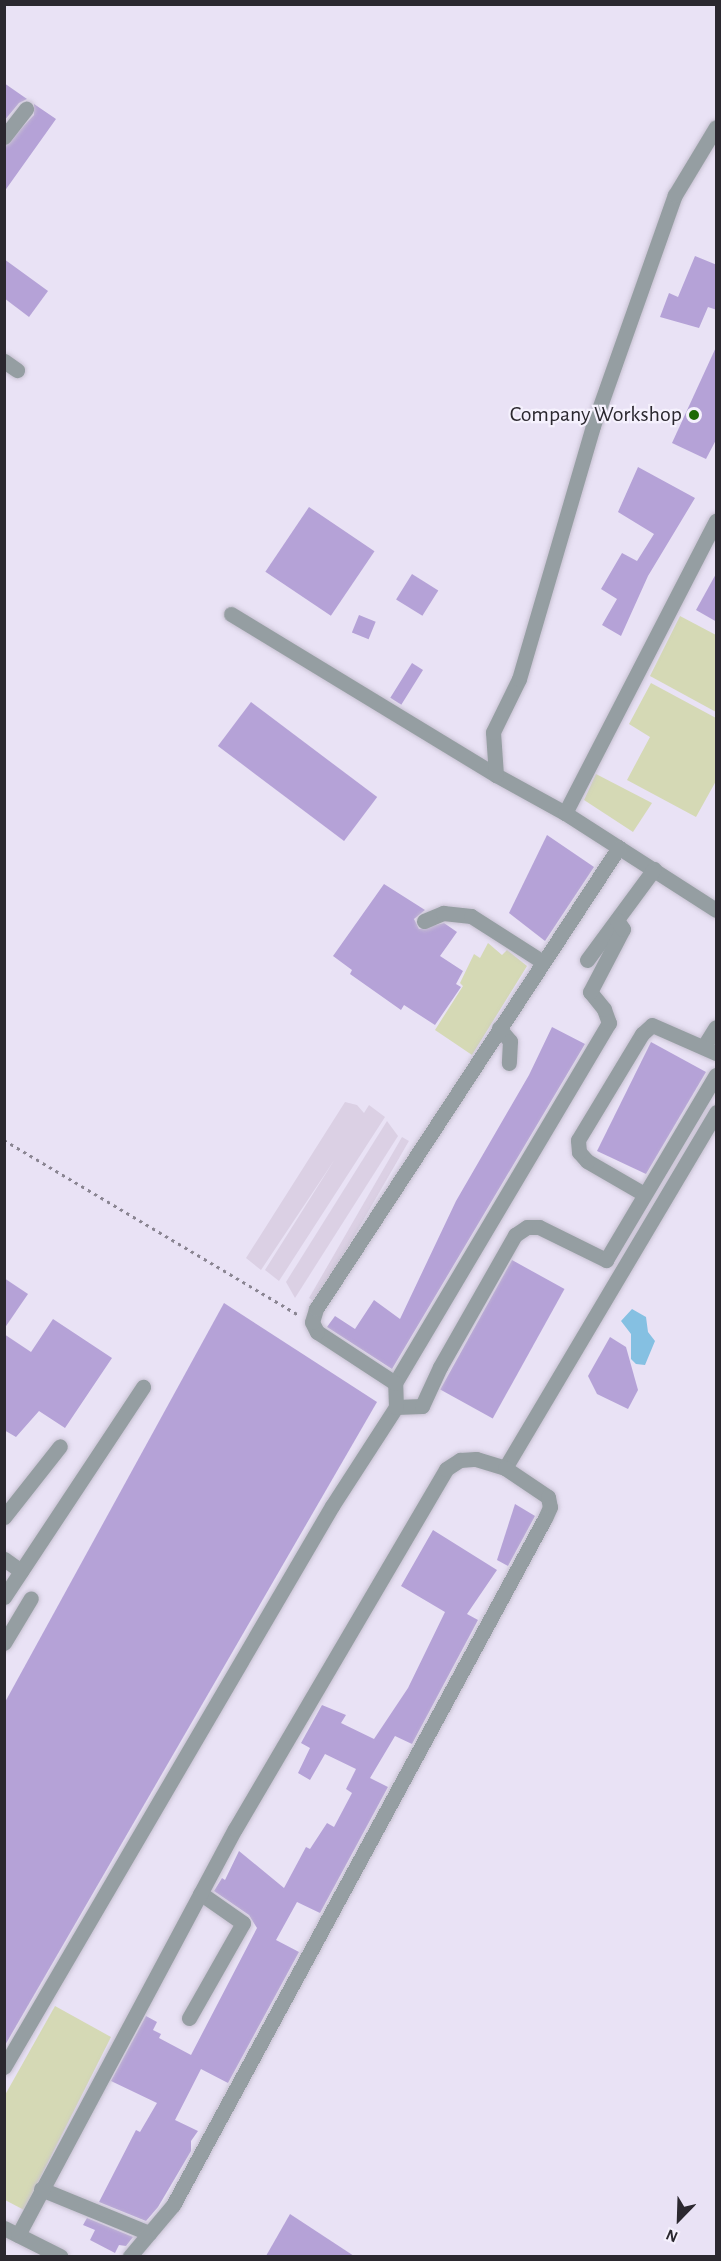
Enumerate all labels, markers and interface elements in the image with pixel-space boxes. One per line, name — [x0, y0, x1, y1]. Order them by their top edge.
place label: Company Workshop — [510, 402, 682, 428]
marker: Company Workshop — [687, 408, 701, 422]
north arrow — [649, 2189, 709, 2249]
text: N — [664, 2226, 680, 2245]

